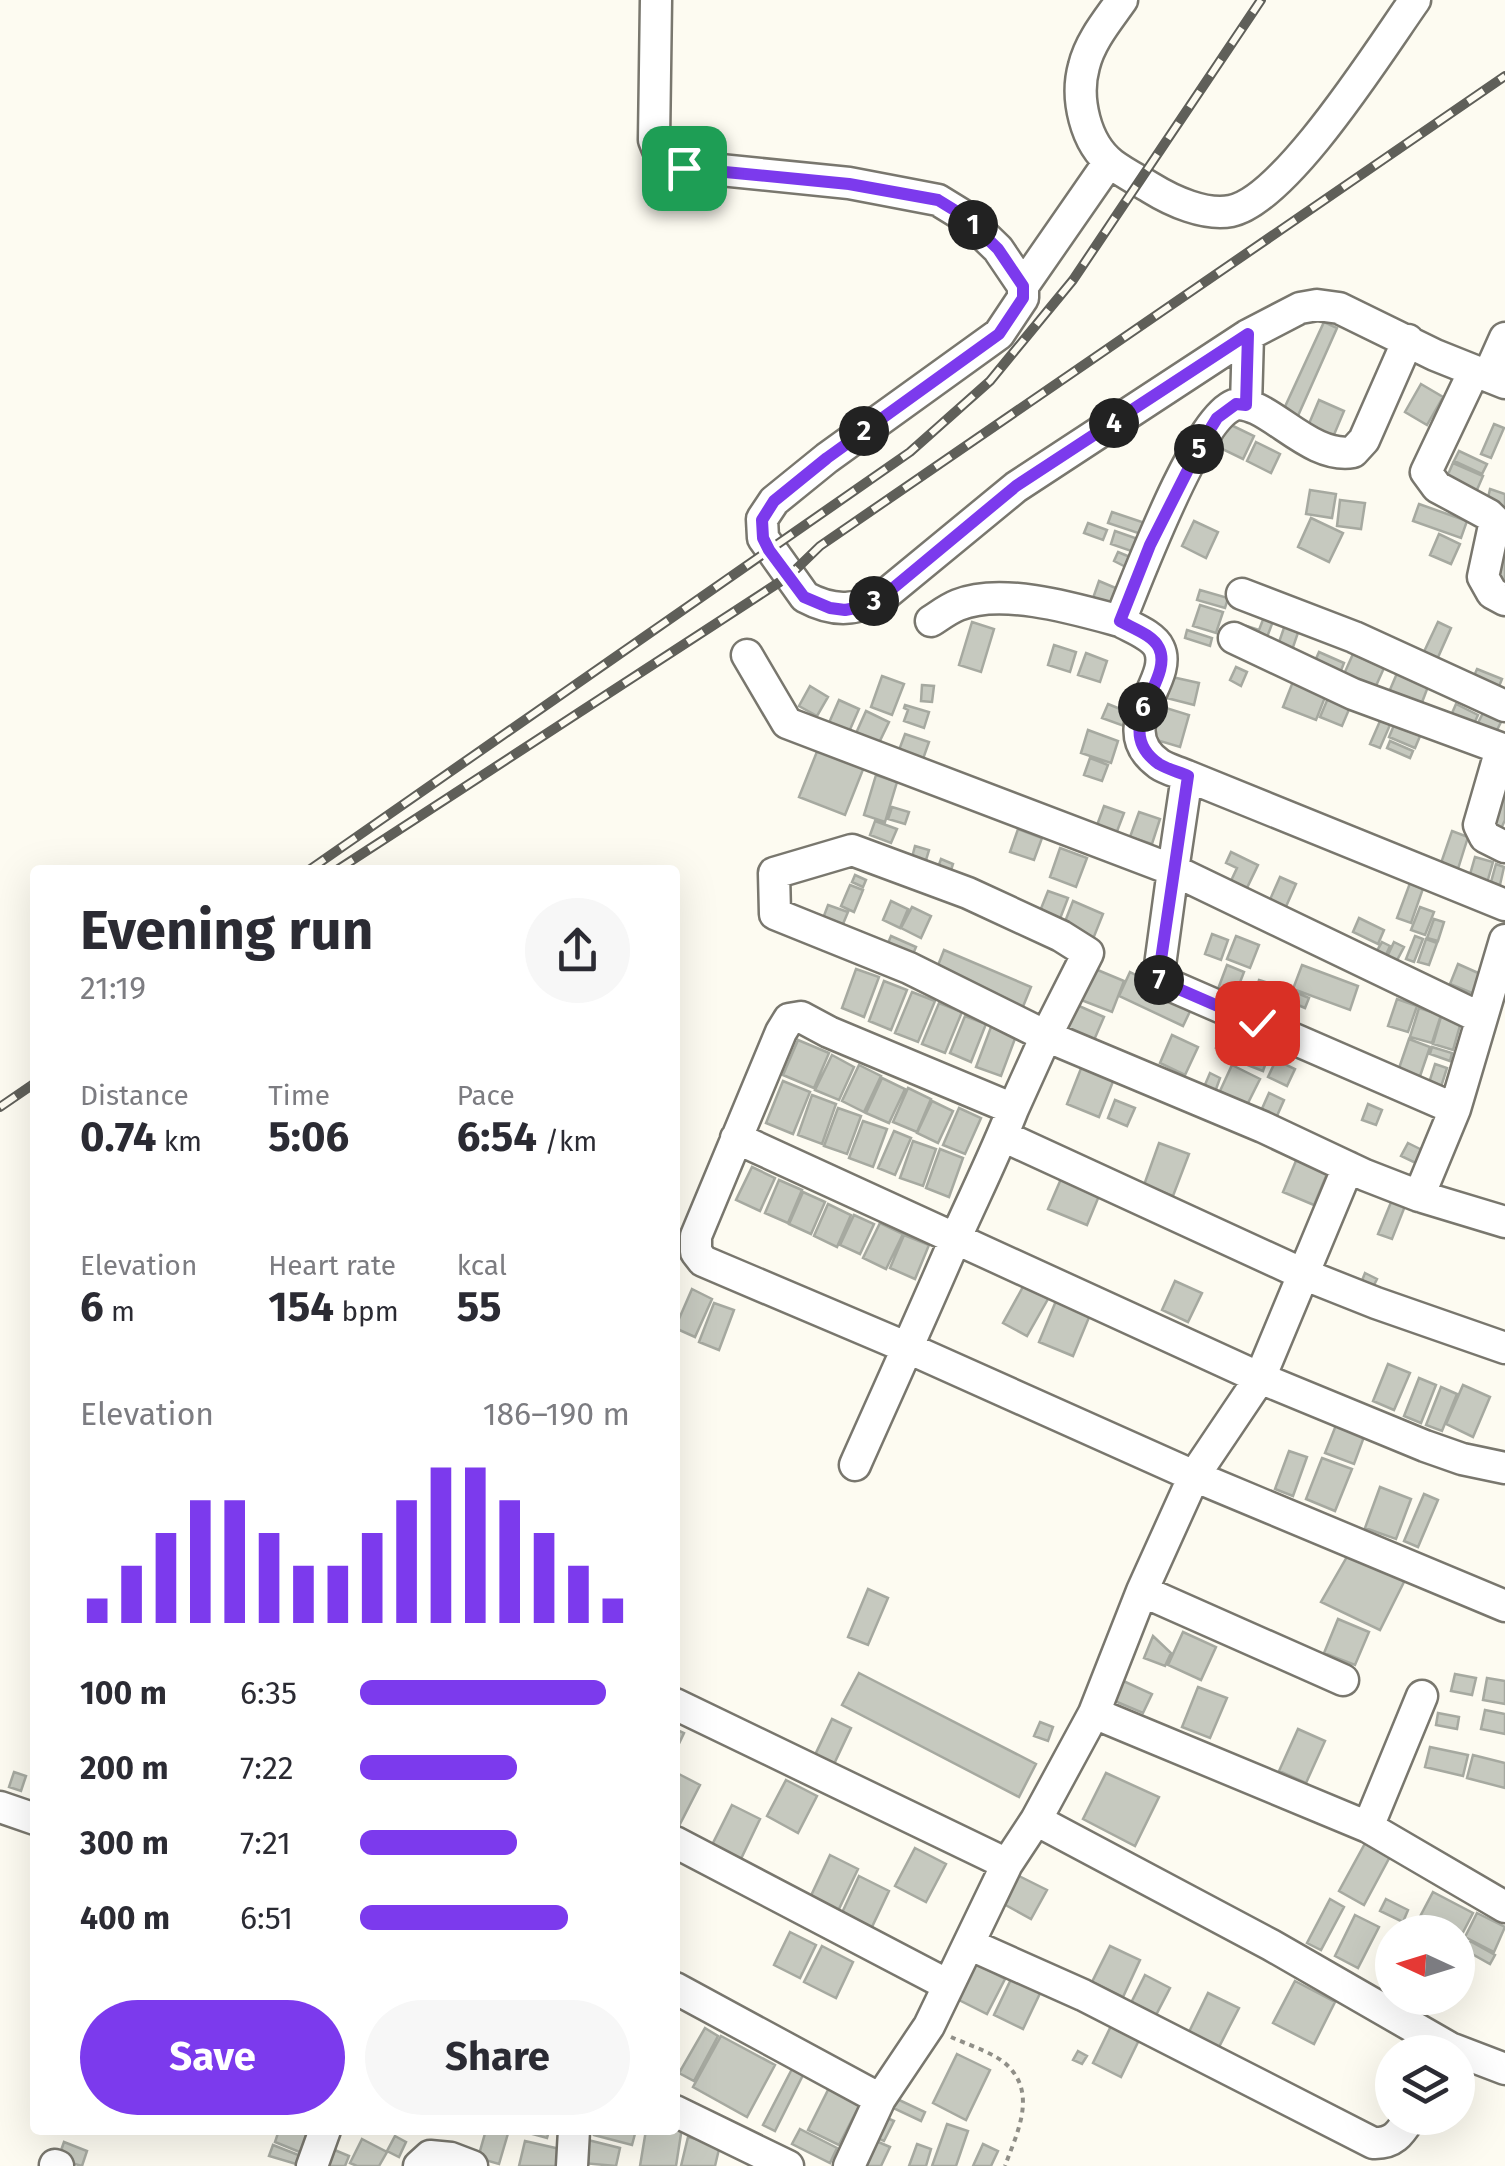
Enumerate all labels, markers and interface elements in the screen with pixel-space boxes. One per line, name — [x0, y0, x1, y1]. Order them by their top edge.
pin — [642, 126, 727, 211]
icon: arrive — [657, 141, 712, 196]
pin: 1 — [948, 200, 998, 250]
text: 1 — [967, 208, 980, 241]
pin: 4 — [1089, 398, 1139, 448]
pin: 2 — [839, 406, 889, 456]
text: 4 — [1106, 406, 1122, 439]
text: 2 — [857, 414, 871, 447]
pin: 5 — [1174, 424, 1224, 474]
text: 5 — [1191, 432, 1207, 465]
pin: 3 — [849, 576, 899, 626]
text: 3 — [867, 584, 881, 617]
pin: 6 — [1118, 682, 1168, 732]
text: 6 — [1135, 690, 1151, 723]
text: Evening run — [80, 898, 374, 964]
button: share — [525, 898, 630, 1003]
pin: 7 — [1134, 955, 1184, 1005]
text: 7 — [1152, 963, 1166, 996]
text: 21:19 — [80, 969, 146, 1007]
pin — [1215, 981, 1300, 1066]
icon: check — [1230, 996, 1285, 1051]
text: Distance — [80, 1079, 189, 1112]
text: Time — [268, 1079, 330, 1112]
text: Pace — [457, 1079, 515, 1112]
text: 0.74 — [80, 1112, 156, 1162]
text: 5:06 — [268, 1112, 349, 1162]
text: 6:54 — [457, 1112, 537, 1162]
text: km — [156, 1125, 202, 1158]
text: /km — [537, 1125, 597, 1158]
text: Elevation — [80, 1249, 197, 1282]
text: Heart rate — [268, 1249, 396, 1282]
text: kcal — [457, 1249, 507, 1282]
text: 6 — [80, 1282, 104, 1332]
text: 154 — [268, 1282, 334, 1332]
text: 55 — [457, 1282, 501, 1332]
text: m — [104, 1295, 135, 1328]
text: bpm — [334, 1295, 399, 1328]
text: Elevation — [80, 1395, 214, 1433]
text: 186–190 m — [483, 1395, 630, 1433]
text: 100 m — [80, 1674, 167, 1712]
text: 6:35 — [240, 1674, 297, 1712]
text: 200 m — [80, 1749, 169, 1787]
text: 7:22 — [240, 1749, 294, 1787]
text: 300 m — [80, 1824, 169, 1862]
text: 7:21 — [240, 1824, 291, 1862]
text: 400 m — [80, 1899, 170, 1937]
text: 6:51 — [240, 1899, 293, 1937]
north arrow — [1375, 1915, 1475, 2015]
map controls — [1375, 1915, 1475, 2135]
button: Save — [80, 2000, 345, 2115]
button: Share — [365, 2000, 630, 2115]
button: layers — [1375, 2035, 1475, 2135]

